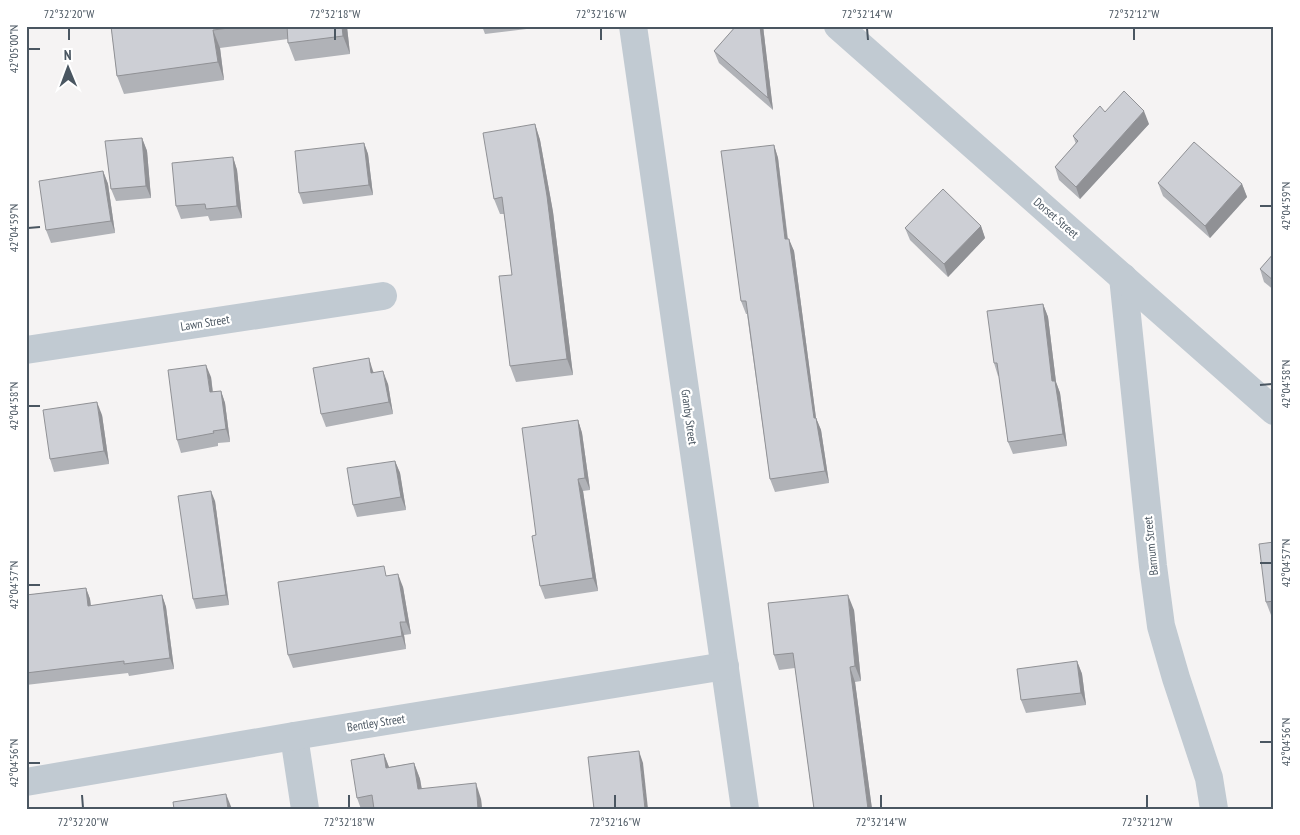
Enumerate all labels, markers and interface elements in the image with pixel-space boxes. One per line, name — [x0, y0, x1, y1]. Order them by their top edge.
text: 72°32'20"W — [44, 6, 94, 21]
text: 72°32'18"W — [310, 6, 360, 21]
text: 72°32'16"W — [576, 6, 626, 21]
text: 72°32'14"W — [842, 6, 892, 21]
text: 72°32'12"W — [1109, 6, 1159, 21]
text: 42°05'00"N — [6, 25, 21, 73]
north arrow — [42, 42, 92, 92]
text: N — [64, 46, 72, 64]
text: 42°04'59"N — [1278, 182, 1293, 230]
street label: Dorset Street — [1031, 194, 1082, 242]
text: 42°04'59"N — [6, 204, 21, 252]
street label: Lawn Street — [179, 311, 231, 334]
text: 42°04'58"N — [1278, 360, 1293, 408]
text: 42°04'58"N — [6, 382, 21, 430]
street label: Granby Street — [678, 388, 701, 446]
street label: Barnum Street — [1140, 515, 1161, 576]
text: 42°04'57"N — [1278, 539, 1293, 587]
text: 42°04'57"N — [6, 561, 21, 609]
street label: Bentley Street — [346, 710, 407, 734]
text: 42°04'56"N — [1278, 718, 1293, 766]
text: 42°04'56"N — [6, 739, 21, 787]
text: 72°32'20"W — [58, 814, 108, 829]
text: 72°32'18"W — [324, 814, 374, 829]
text: 72°32'16"W — [590, 814, 640, 829]
text: 72°32'14"W — [856, 814, 906, 829]
text: 72°32'12"W — [1122, 814, 1172, 829]

